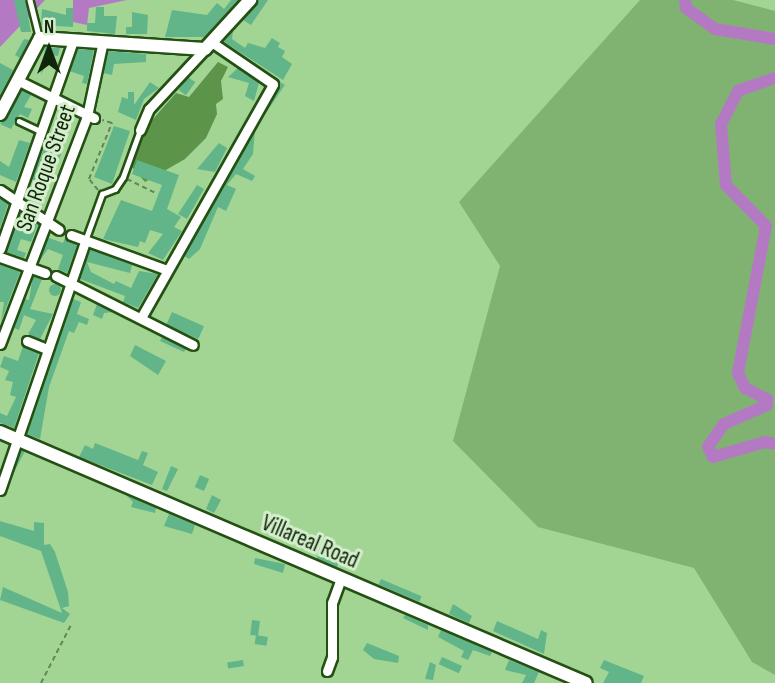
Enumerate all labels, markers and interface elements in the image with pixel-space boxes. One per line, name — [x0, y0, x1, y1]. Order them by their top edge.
north arrow — [14, 14, 84, 84]
text: N — [44, 16, 54, 39]
street label: San Roque Street — [10, 101, 82, 235]
street label: Villareal Road — [257, 509, 363, 575]

